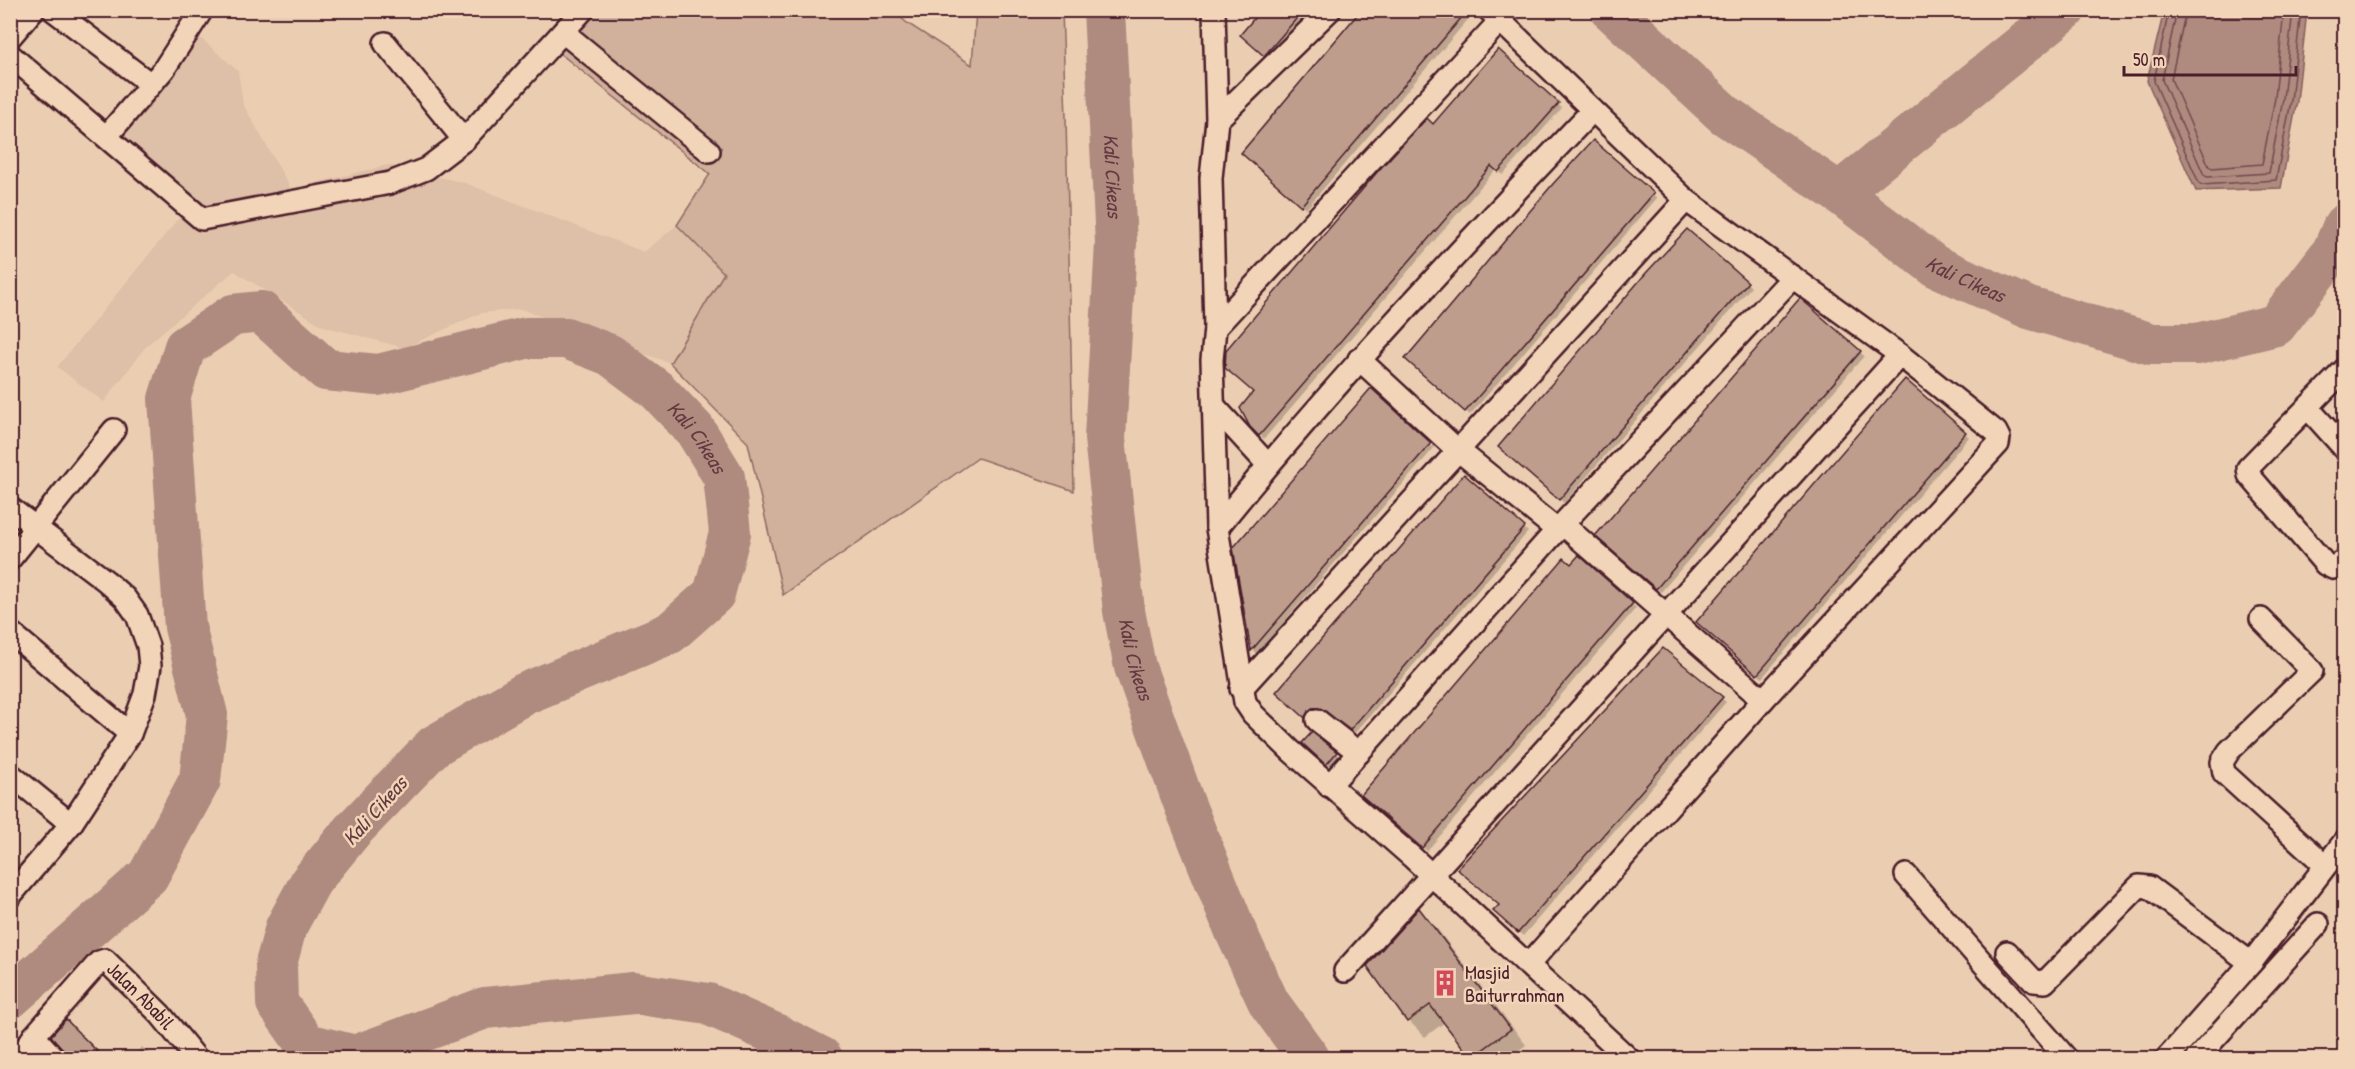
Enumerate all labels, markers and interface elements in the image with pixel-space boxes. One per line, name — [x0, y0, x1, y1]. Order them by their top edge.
scale bar — [2124, 39, 2296, 77]
text: 50 m — [2133, 47, 2165, 72]
water label: Kali Cikeas — [1096, 133, 1130, 220]
water label: Kali Cikeas — [1920, 249, 2012, 310]
water label: Kali Cikeas — [661, 394, 734, 481]
water label: Kali Cikeas — [1112, 615, 1161, 706]
water label: Kali Cikeas — [336, 768, 415, 852]
street label: Jalan Ababil — [101, 955, 182, 1036]
place label: Masjid Baiturrahman — [1465, 958, 1564, 1008]
building icon: Masjid Baiturrahman — [1430, 968, 1460, 998]

